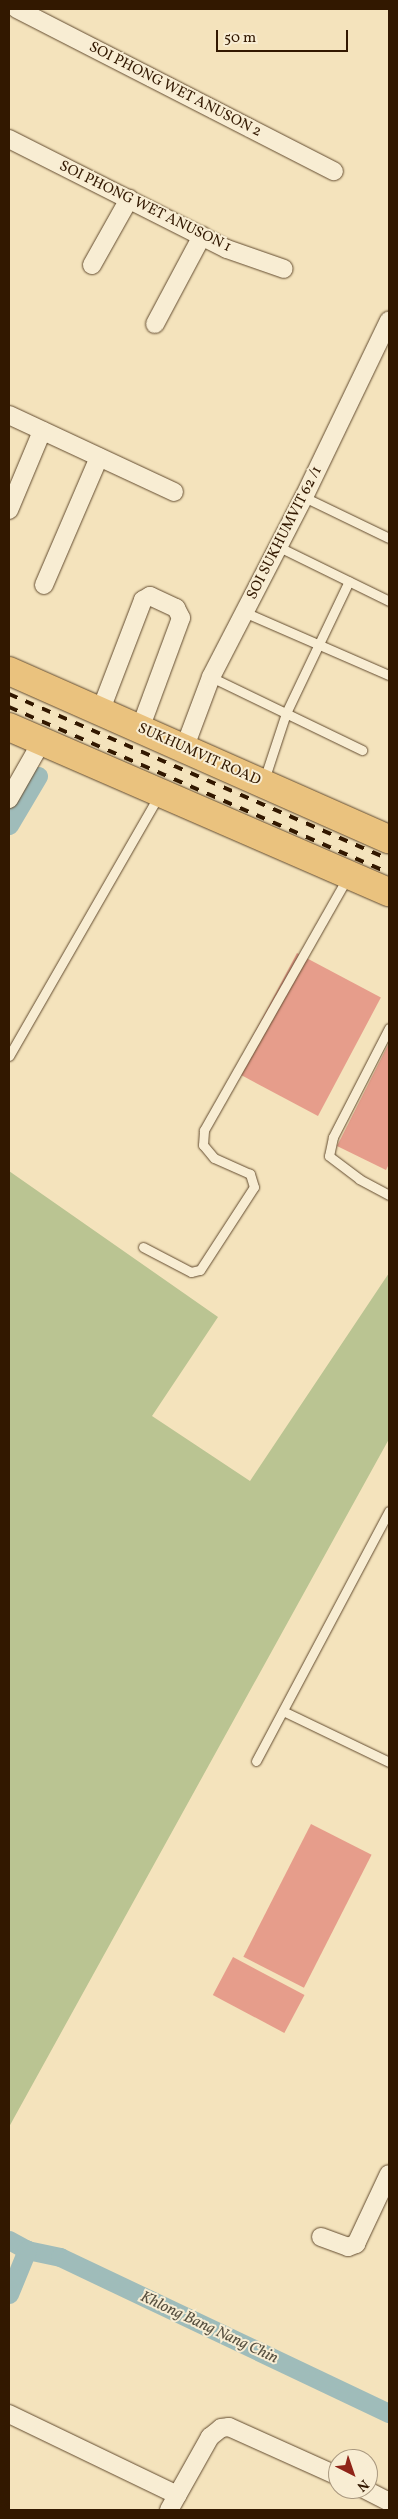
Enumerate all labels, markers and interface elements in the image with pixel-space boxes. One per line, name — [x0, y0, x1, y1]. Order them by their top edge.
scale bar — [218, 20, 350, 52]
text: 50 m — [224, 28, 256, 49]
street label: SOI PHONG WET ANUSON 2 — [85, 38, 265, 142]
street label: SOI PHONG WET ANUSON 1 — [56, 157, 234, 257]
street label: SOI SUKHUMVIT 62 /1 — [243, 463, 327, 603]
street label: SUKHUMVIT ROAD — [135, 720, 263, 790]
water label: Khlong Bang Nang Chin — [137, 2288, 281, 2368]
north arrow — [328, 2449, 378, 2499]
text: N — [352, 2474, 373, 2495]

